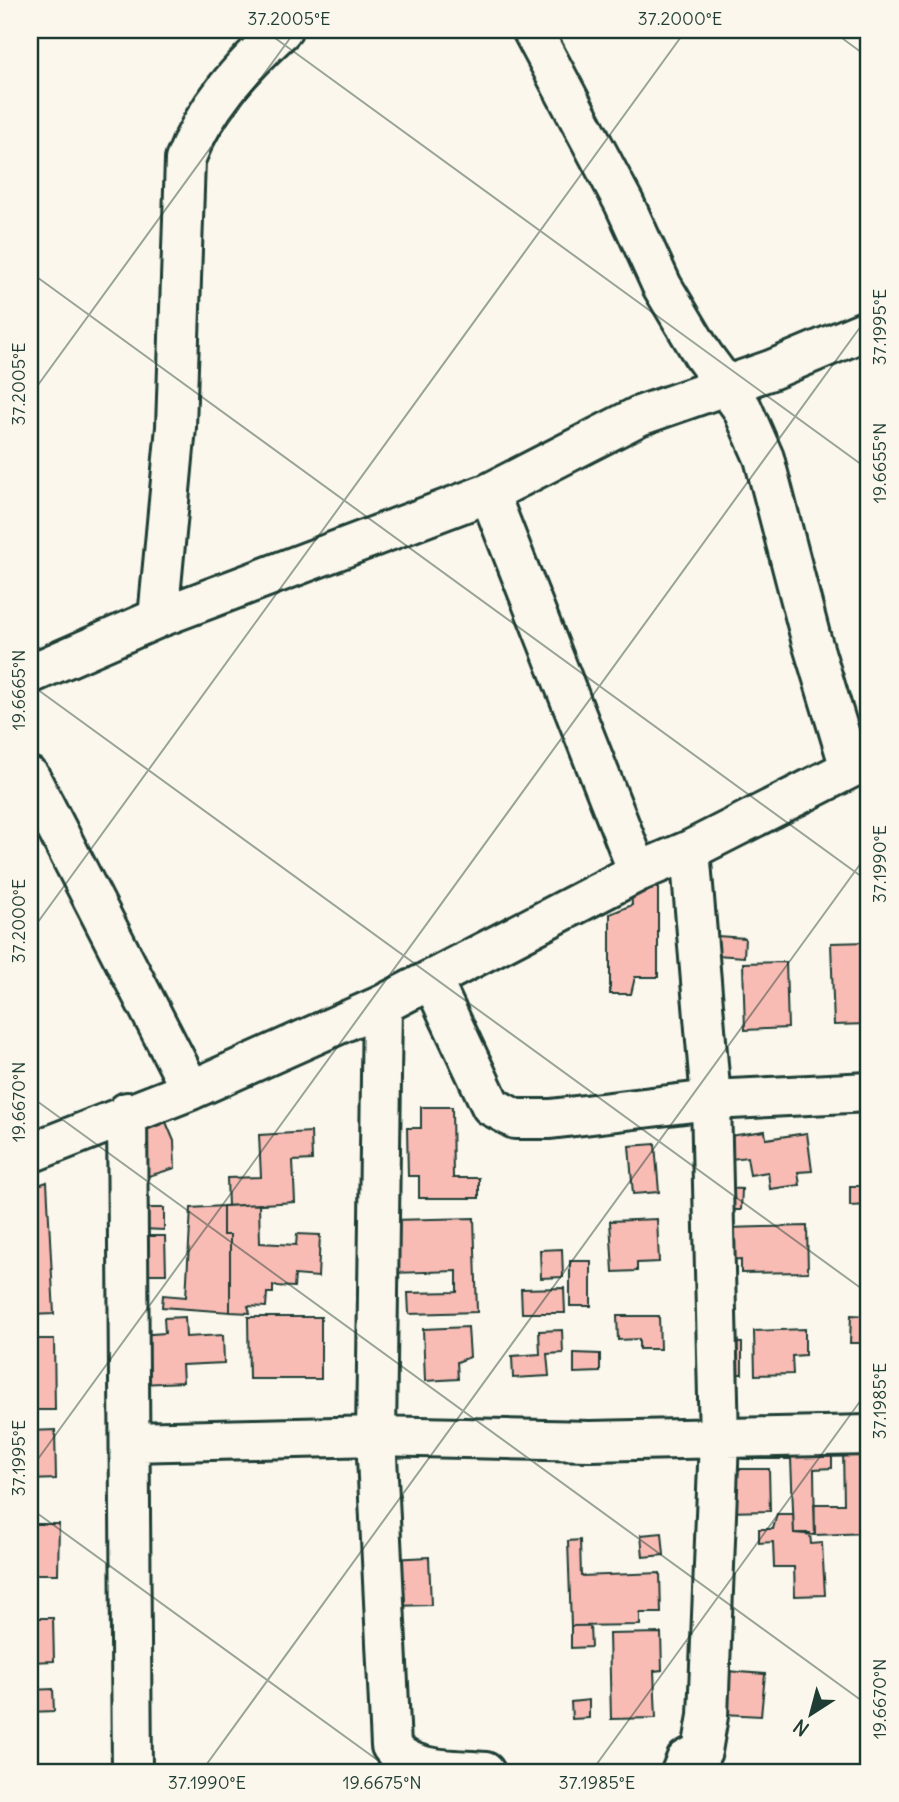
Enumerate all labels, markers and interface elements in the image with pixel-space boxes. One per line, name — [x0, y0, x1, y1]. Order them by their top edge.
text: 37.2005°E — [247, 7, 331, 30]
text: 37.2000°E — [638, 7, 722, 30]
text: 37.1995°E — [868, 289, 891, 365]
text: 37.2005°E — [7, 342, 30, 426]
text: 19.6655°N — [868, 423, 891, 503]
text: 19.6665°N — [7, 650, 30, 730]
text: 37.1990°E — [868, 825, 891, 903]
text: 37.2000°E — [7, 879, 30, 963]
text: 19.6670°N — [7, 1062, 30, 1142]
text: 37.1985°E — [868, 1363, 891, 1439]
text: 37.1995°E — [7, 1420, 30, 1496]
text: 19.6670°N — [868, 1659, 891, 1739]
north arrow — [776, 1680, 846, 1750]
text: N — [789, 1714, 813, 1741]
text: 37.1990°E — [168, 1771, 246, 1794]
text: 19.6675°N — [342, 1771, 422, 1794]
text: 37.1985°E — [559, 1771, 635, 1794]

